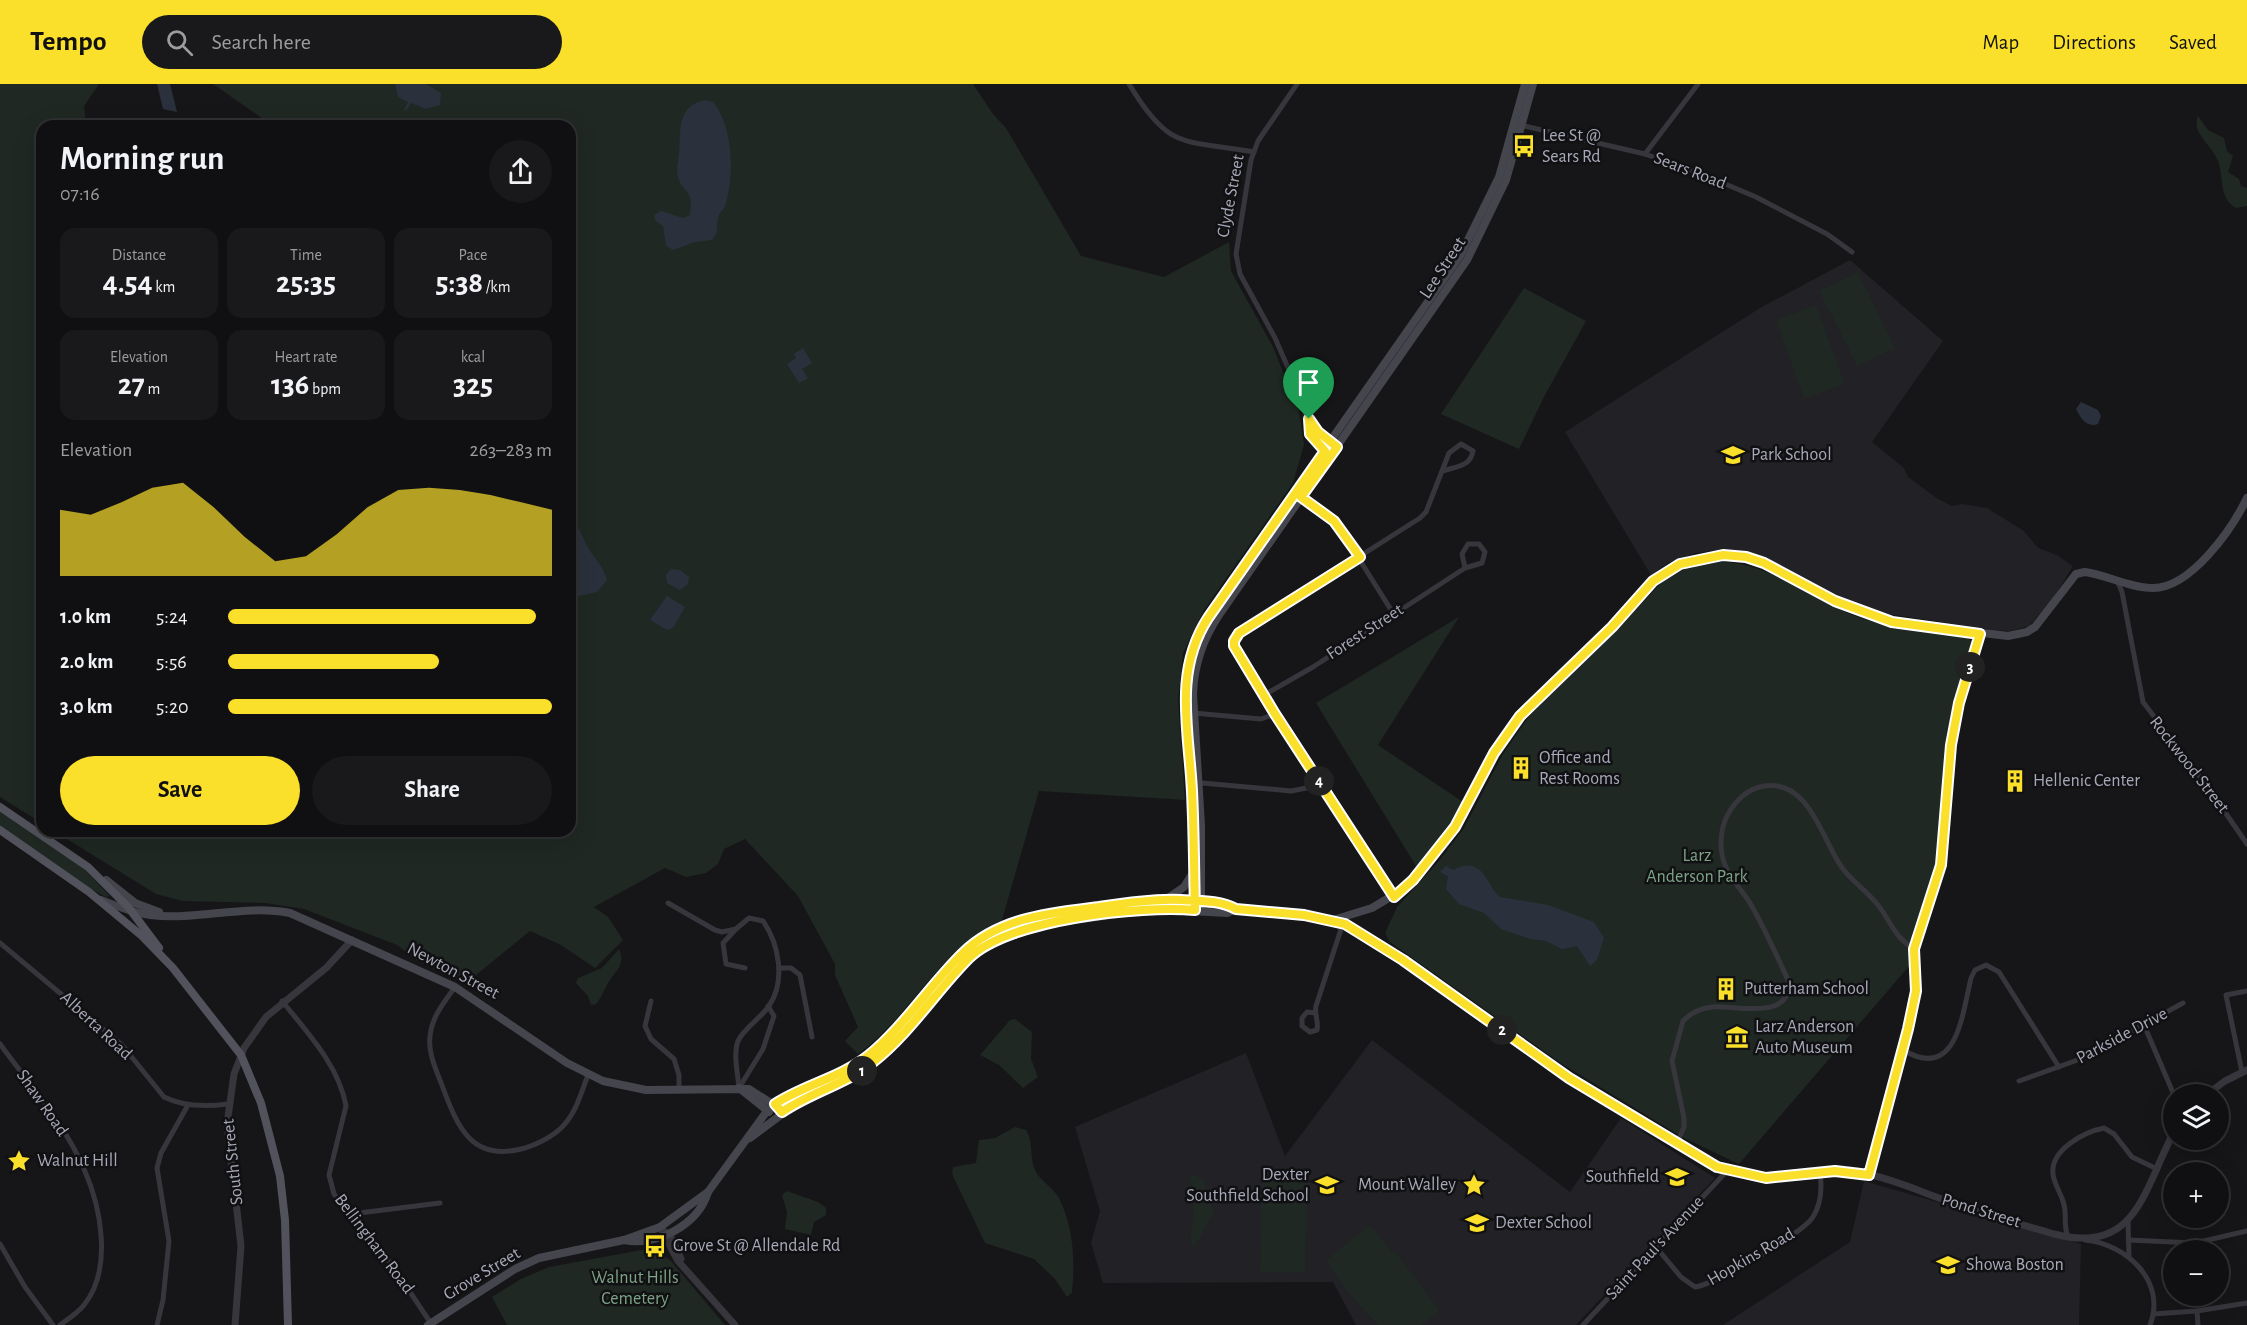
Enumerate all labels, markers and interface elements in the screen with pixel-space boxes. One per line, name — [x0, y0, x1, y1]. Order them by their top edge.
search box — [142, 15, 562, 69]
icon: search — [163, 26, 196, 59]
text: Tempo — [30, 28, 106, 56]
text: Search here — [211, 31, 311, 53]
text: Map — [1983, 32, 2019, 53]
text: Directions — [2052, 32, 2136, 53]
text: Saved — [2169, 32, 2217, 53]
place label: Lee St @ Sears Rd — [1542, 127, 1601, 166]
bus stop icon: Lee St @ Sears Rd — [1511, 133, 1537, 159]
button: share — [489, 140, 552, 203]
text: Morning run — [60, 143, 224, 176]
street label: Sears Road — [1651, 149, 1729, 193]
street label: Clyde Street — [1214, 153, 1248, 239]
text: 07:16 — [60, 184, 100, 204]
street label: Lee Street — [1417, 234, 1470, 302]
text: Distance — [112, 247, 166, 263]
text: Time — [290, 247, 322, 263]
text: Pace — [459, 247, 487, 263]
text: 4.54 — [103, 268, 153, 298]
text: 25:35 — [276, 268, 336, 298]
text: 5:38 — [436, 268, 483, 298]
text: km — [153, 279, 175, 295]
text: /km — [483, 279, 510, 295]
text: Elevation — [110, 349, 168, 365]
text: Heart rate — [275, 349, 337, 365]
text: kcal — [461, 349, 485, 365]
pin — [1283, 357, 1334, 419]
icon: arrive — [1292, 366, 1325, 399]
text: 27 — [118, 370, 145, 400]
text: 136 — [271, 370, 309, 400]
text: 325 — [453, 370, 493, 400]
text: m — [145, 381, 160, 397]
text: bpm — [309, 381, 341, 397]
text: Elevation — [60, 440, 132, 460]
text: 263–283 m — [470, 440, 552, 460]
school or university icon: Park School — [1720, 442, 1746, 468]
place label: Park School — [1751, 446, 1832, 464]
street label: Forest Street — [1323, 600, 1407, 663]
text: 1.0 km — [60, 607, 111, 627]
text: 5:24 — [156, 607, 188, 627]
text: 2.0 km — [60, 652, 113, 672]
text: 5:56 — [156, 652, 187, 672]
pin: 3 — [1955, 652, 1985, 682]
text: 3 — [1967, 659, 1973, 675]
text: 3.0 km — [60, 697, 113, 717]
text: 5:20 — [156, 697, 189, 717]
street label: Rockwood Street — [2146, 713, 2232, 817]
place label: Office and Rest Rooms — [1539, 749, 1620, 788]
building icon: Office and Rest Rooms — [1508, 755, 1534, 781]
button: Save — [60, 756, 300, 825]
button: Share — [312, 756, 552, 825]
pin: 4 — [1304, 766, 1334, 796]
building icon: Hellenic Center — [2002, 768, 2028, 794]
place label: Hellenic Center — [2033, 772, 2140, 790]
text: 4 — [1315, 773, 1323, 789]
park label: Larz Anderson Park — [1646, 847, 1749, 886]
street label: Newton Street — [404, 939, 502, 1003]
building icon: Putterham School — [1713, 976, 1739, 1002]
place label: Putterham School — [1744, 980, 1869, 998]
street label: Alberta Road — [57, 988, 135, 1064]
street label: Parkside Drive — [2074, 1005, 2170, 1067]
pin: 2 — [1487, 1015, 1517, 1045]
place label: Larz Anderson Auto Museum — [1755, 1018, 1854, 1057]
text: 2 — [1498, 1022, 1506, 1038]
museum icon: Larz Anderson Auto Museum — [1724, 1024, 1750, 1050]
pin: 1 — [847, 1056, 877, 1086]
text: 1 — [859, 1063, 865, 1079]
street label: Shaw Road — [13, 1066, 71, 1140]
map controls — [2163, 1084, 2229, 1306]
button: layers — [2163, 1084, 2229, 1150]
street label: South Street — [219, 1118, 246, 1206]
place icon: Walnut Hill — [6, 1148, 32, 1174]
place label: Walnut Hill — [37, 1152, 118, 1170]
button: + — [2163, 1162, 2229, 1228]
school or university icon: Southfield — [1664, 1164, 1690, 1190]
place label: Dexter Southfield School — [1186, 1166, 1309, 1205]
place label: Southfield — [1586, 1168, 1659, 1186]
school or university icon: Dexter Southfield School — [1314, 1172, 1340, 1198]
place icon: Mount Walley — [1461, 1172, 1487, 1198]
place label: Mount Walley — [1358, 1176, 1456, 1194]
street label: Bellingham Road — [331, 1191, 417, 1297]
street label: Pond Street — [1940, 1191, 2023, 1232]
street label: Saint Paul's Avenue — [1602, 1193, 1708, 1303]
school or university icon: Dexter School — [1464, 1210, 1490, 1236]
place label: Dexter School — [1495, 1214, 1592, 1232]
street label: Hopkins Road — [1704, 1225, 1798, 1289]
bus stop icon: Grove St @ Allendale Rd — [642, 1233, 668, 1259]
place label: Grove St @ Allendale Rd — [673, 1237, 840, 1255]
button: − — [2163, 1240, 2229, 1306]
street label: Grove Street — [441, 1244, 524, 1304]
school or university icon: Showa Boston — [1935, 1252, 1961, 1278]
place label: Showa Boston — [1966, 1256, 2064, 1274]
park label: Walnut Hills Cemetery — [591, 1269, 679, 1308]

